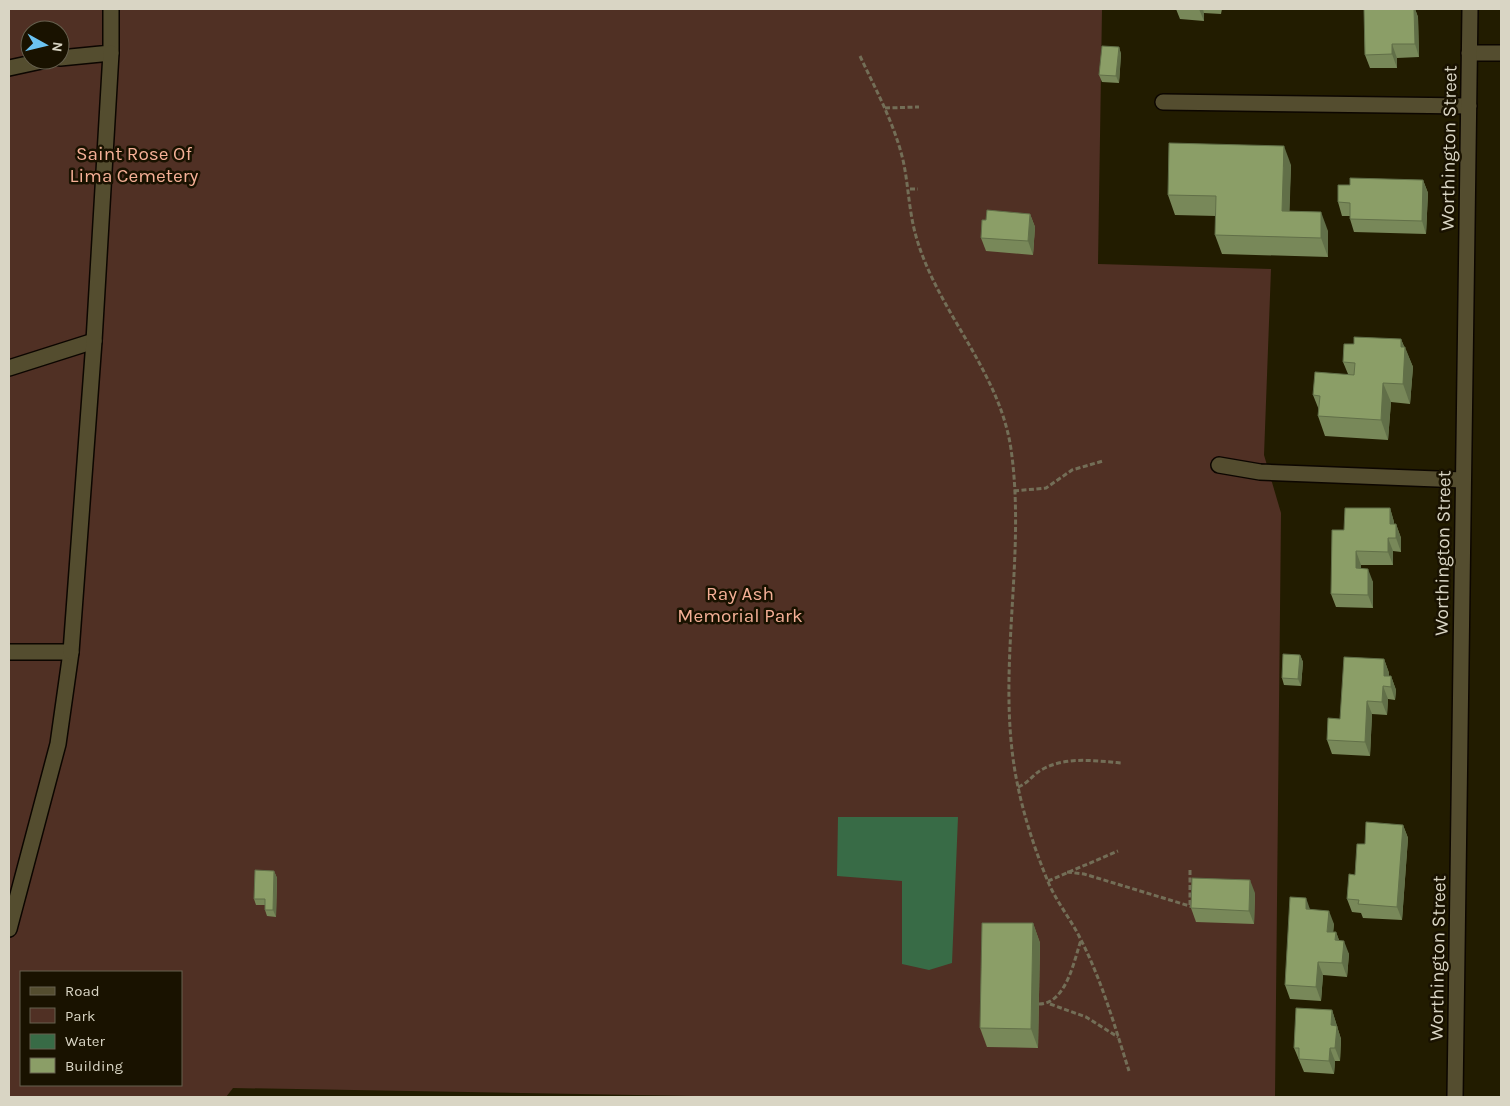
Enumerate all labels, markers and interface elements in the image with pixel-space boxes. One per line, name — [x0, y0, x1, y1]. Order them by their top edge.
north arrow — [20, 20, 70, 70]
text: N — [48, 41, 66, 53]
street label: Worthington Street — [1437, 65, 1461, 231]
park label: Saint Rose Of Lima Cemetery — [70, 143, 199, 187]
street label: Worthington Street — [1431, 470, 1455, 636]
park label: Ray Ash Memorial Park — [677, 583, 803, 627]
street label: Worthington Street — [1426, 875, 1450, 1041]
legend — [20, 971, 182, 1086]
text: Road — [65, 982, 100, 1000]
text: Park — [65, 1007, 95, 1025]
text: Water — [65, 1032, 106, 1050]
text: Building — [65, 1057, 123, 1075]

